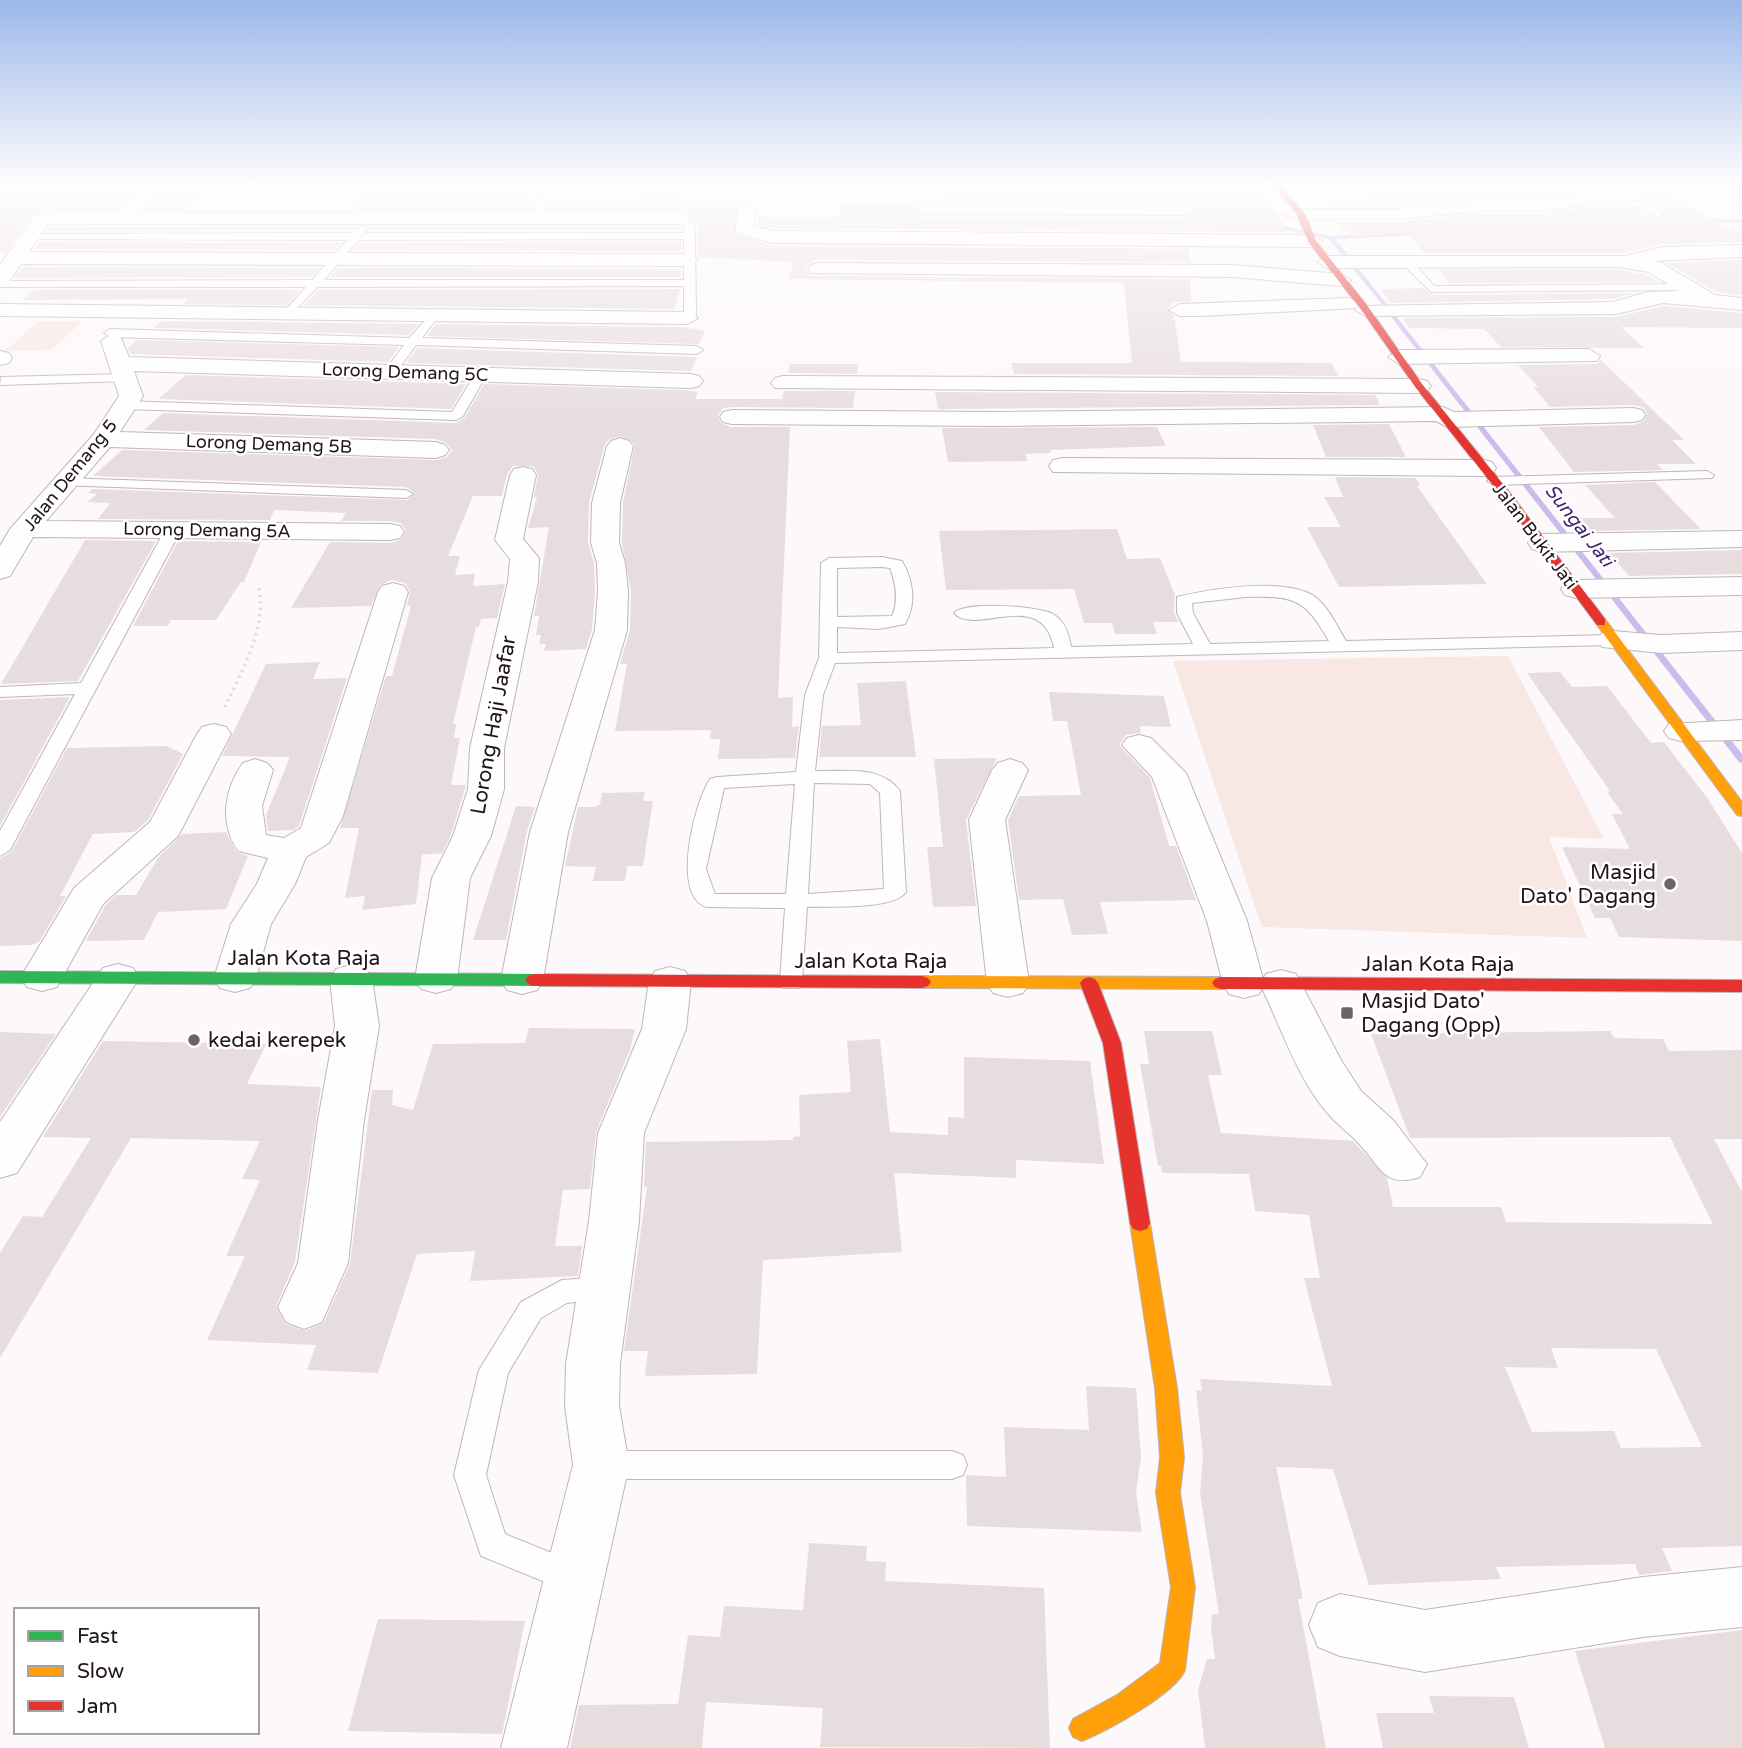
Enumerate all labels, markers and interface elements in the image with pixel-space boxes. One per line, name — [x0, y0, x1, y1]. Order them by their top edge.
street label: Lorong Demang 5C — [321, 358, 489, 386]
street label: Jalan Demang 5 — [18, 415, 122, 535]
street label: Lorong Demang 5B — [185, 430, 353, 458]
street label: Jalan Bukit Jati — [1488, 478, 1582, 594]
water label: Sungai Jati — [1540, 480, 1620, 573]
street label: Lorong Demang 5A — [123, 518, 291, 542]
street label: Lorong Haji Jaafar — [465, 634, 522, 816]
place label: Masjid Dato' Dagang — [1520, 860, 1656, 909]
marker: Masjid Dato' Dagang — [1662, 876, 1678, 892]
street label: Jalan Kota Raja — [228, 946, 380, 971]
street label: Jalan Kota Raja — [795, 949, 947, 974]
street label: Jalan Kota Raja — [1362, 952, 1514, 977]
place label: Masjid Dato' Dagang (Opp) — [1361, 989, 1501, 1038]
marker: Masjid Dato' Dagang (Opp) — [1339, 1005, 1355, 1021]
place label: kedai kerepek — [208, 1028, 346, 1053]
marker: kedai kerepek — [186, 1032, 202, 1048]
legend — [14, 1608, 259, 1734]
text: Fast — [77, 1624, 118, 1649]
text: Slow — [77, 1659, 125, 1684]
text: Jam — [77, 1694, 118, 1719]

